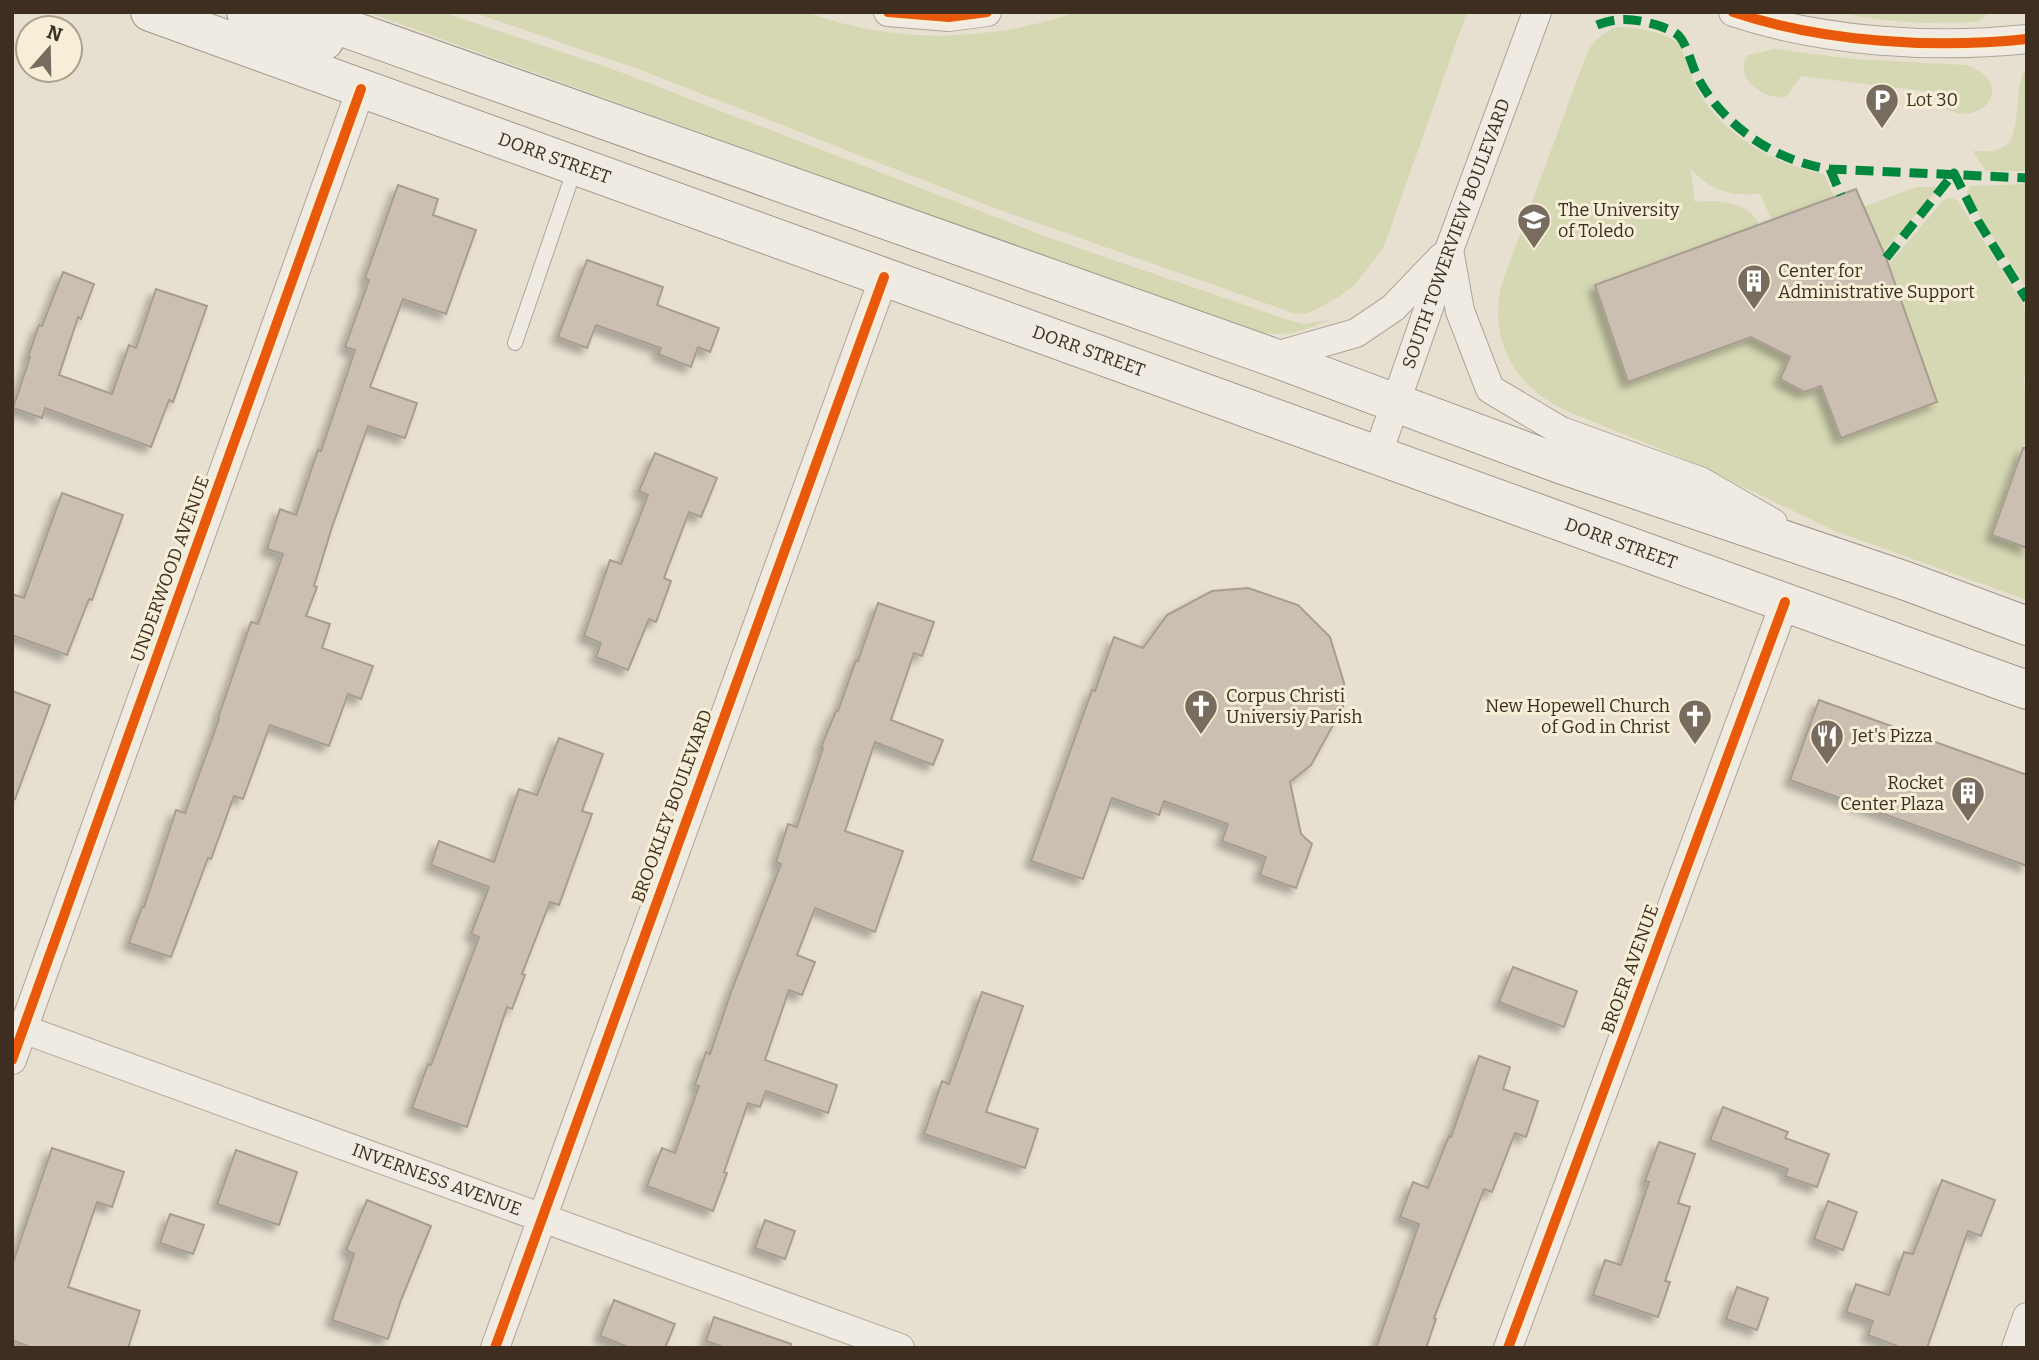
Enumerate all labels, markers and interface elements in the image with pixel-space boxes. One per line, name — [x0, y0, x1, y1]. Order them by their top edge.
north arrow — [14, 14, 84, 84]
text: N — [44, 20, 66, 47]
parking icon: Lot 30 — [1863, 81, 1901, 130]
place label: Lot 30 — [1906, 89, 1958, 111]
street label: SOUTH TOWERVIEW BOULEVARD — [1397, 95, 1515, 372]
street label: DORR STREET — [495, 128, 614, 189]
place label: The University of Toledo — [1558, 199, 1680, 242]
school or university icon: The University of Toledo — [1515, 201, 1553, 250]
place label: Center for Administrative Support — [1778, 260, 1975, 303]
building icon: Center for Administrative Support — [1735, 262, 1773, 311]
street label: DORR STREET — [1029, 321, 1148, 382]
street label: UNDERWOOD AVENUE — [126, 473, 214, 665]
street label: DORR STREET — [1562, 513, 1681, 574]
place label: Corpus Christi Universiy Parish — [1226, 685, 1362, 728]
church icon: Corpus Christi Universiy Parish — [1182, 687, 1220, 736]
place label: New Hopewell Church of God in Christ — [1485, 695, 1670, 738]
church icon: New Hopewell Church of God in Christ — [1676, 697, 1714, 746]
street label: BROOKLEY BOULEVARD — [627, 706, 717, 906]
restaurant icon: Jet's Pizza — [1808, 717, 1846, 766]
place label: Jet's Pizza — [1851, 725, 1933, 747]
place label: Rocket Center Plaza — [1840, 772, 1944, 815]
building icon: Rocket Center Plaza — [1949, 774, 1987, 823]
street label: BROER AVENUE — [1596, 902, 1664, 1036]
street label: INVERNESS AVENUE — [349, 1139, 525, 1220]

